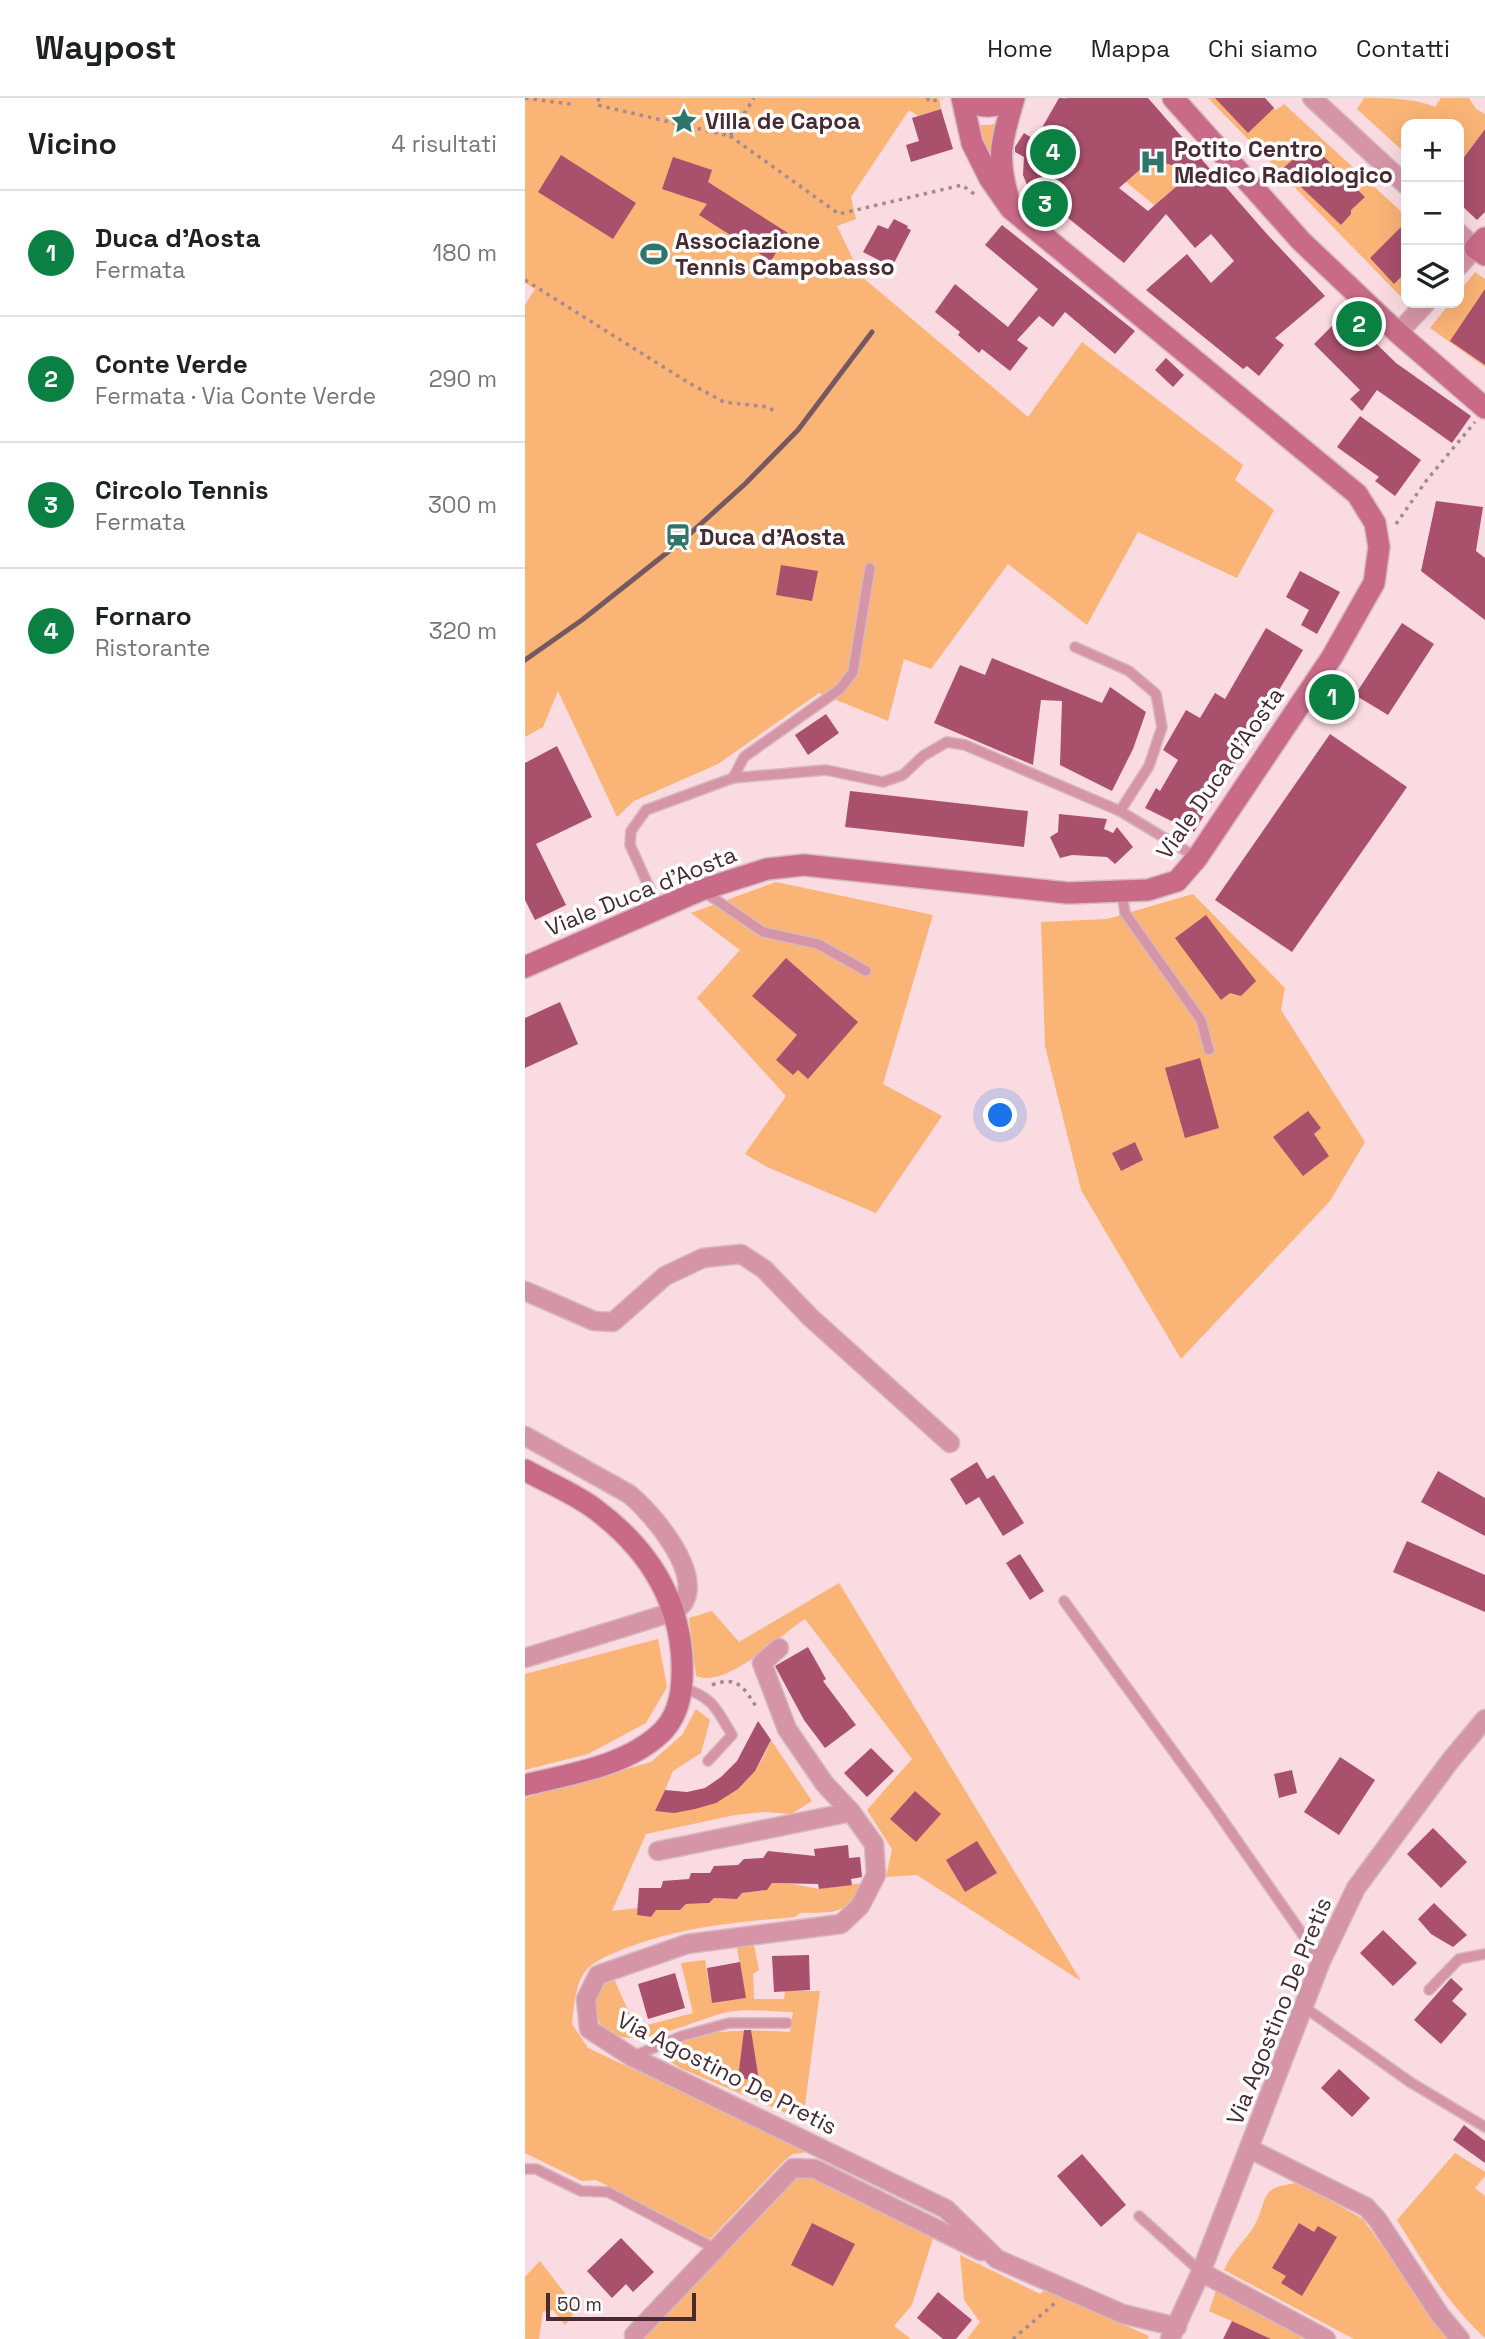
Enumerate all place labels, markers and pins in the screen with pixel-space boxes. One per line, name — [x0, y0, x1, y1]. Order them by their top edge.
place icon: Villa de Capoa — [669, 106, 699, 136]
place label: Villa de Capoa — [705, 106, 861, 136]
pin: 4 — [1030, 126, 1076, 178]
place label: Potito Centro Medico Radiologico — [1174, 134, 1393, 190]
hospital icon: Potito Centro Medico Radiologico — [1138, 147, 1168, 177]
pin: 3 — [1022, 178, 1068, 230]
place label: Associazione Tennis Campobasso — [675, 226, 895, 282]
sports icon: Associazione Tennis Campobasso — [639, 239, 669, 269]
pin: 2 — [1336, 298, 1382, 350]
station icon: Duca d’Aosta — [663, 522, 693, 552]
place label: Duca d’Aosta — [699, 522, 845, 552]
pin: 1 — [1309, 671, 1355, 723]

